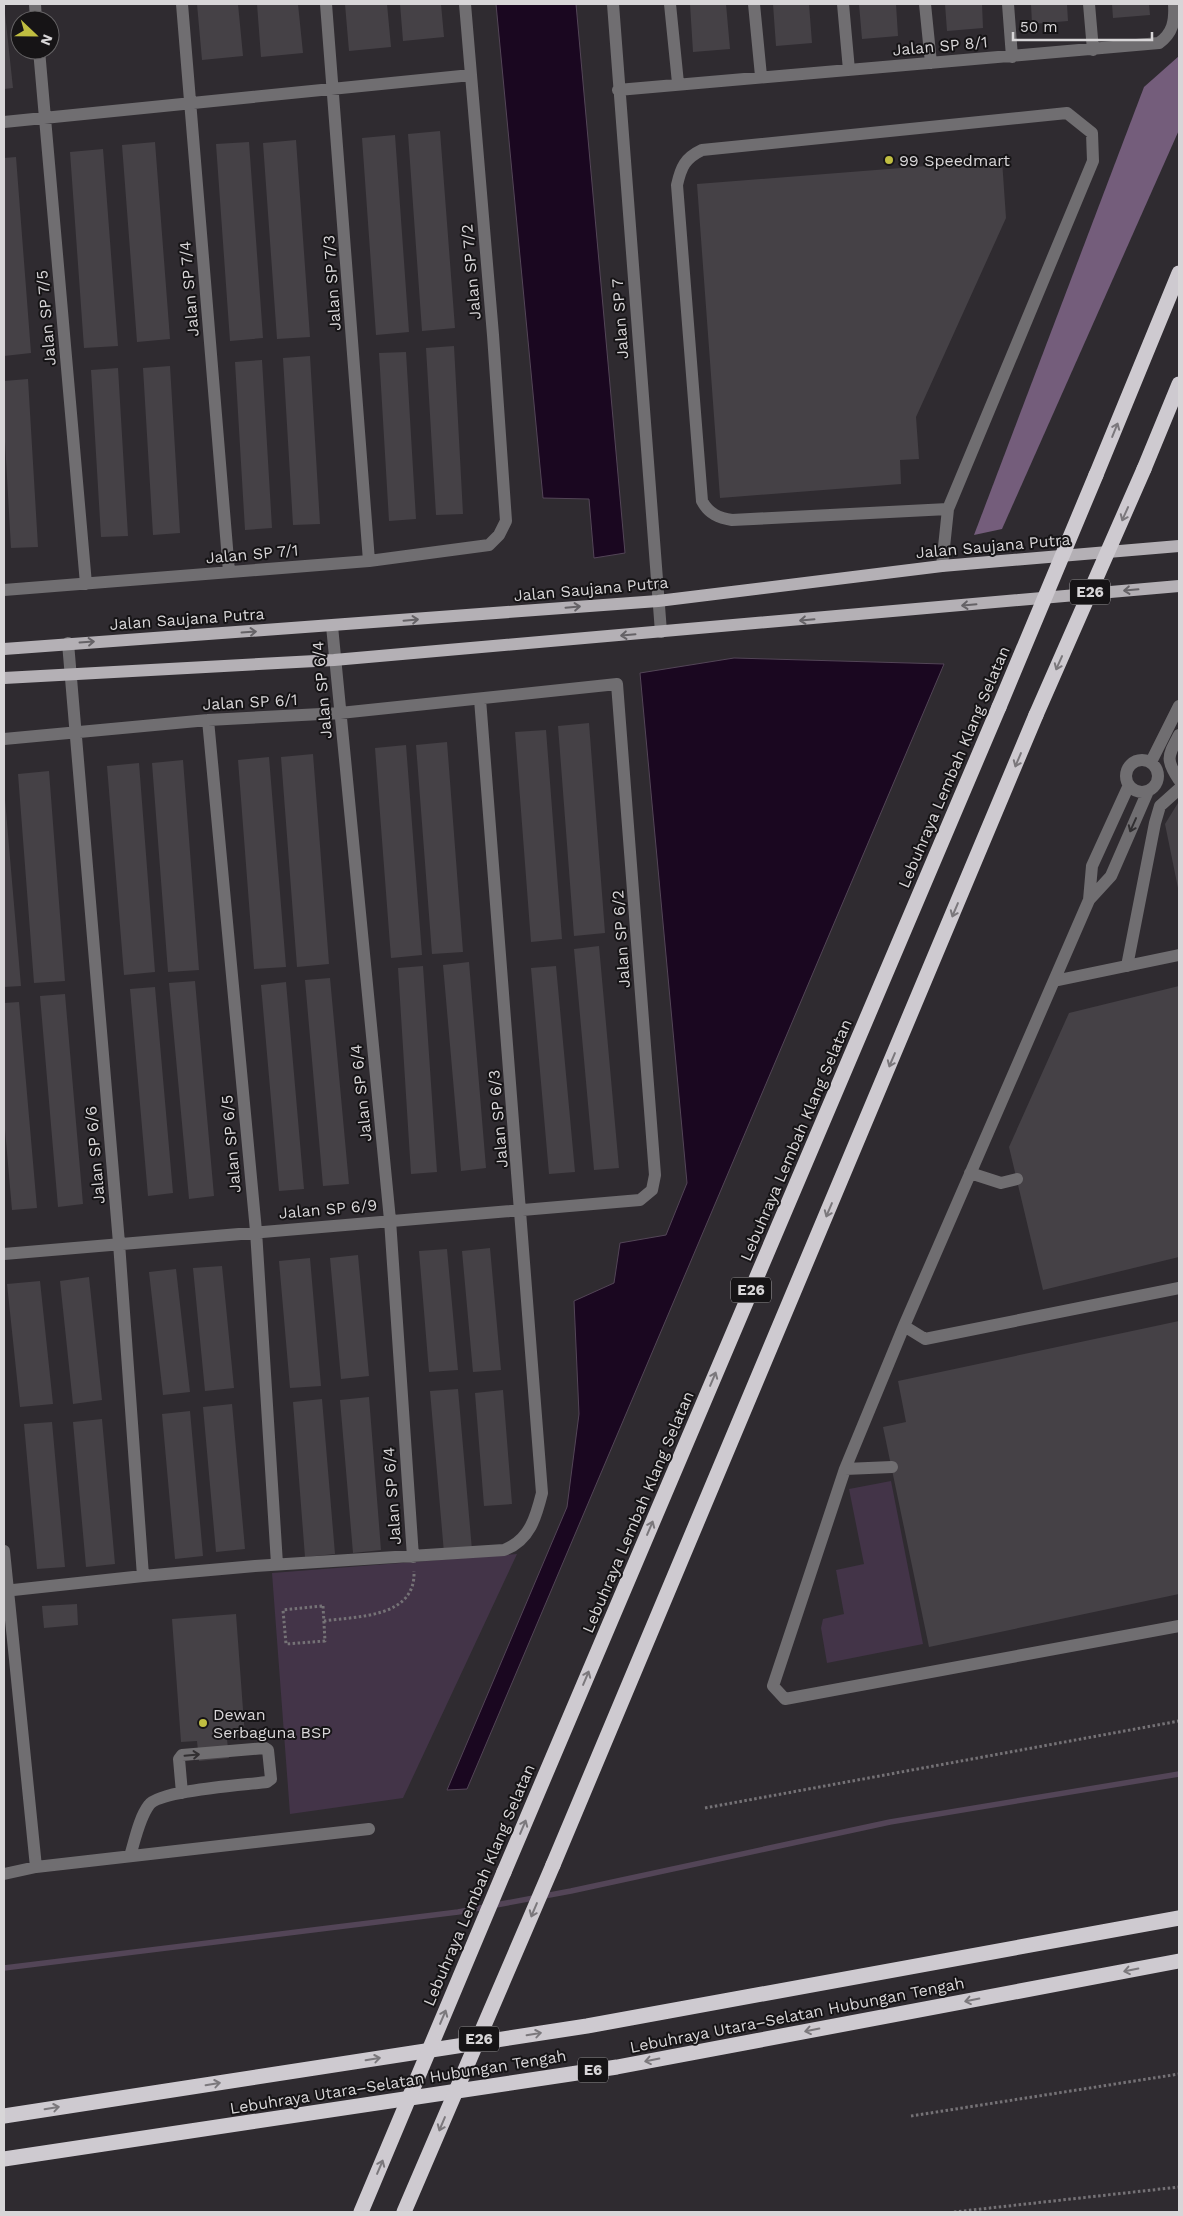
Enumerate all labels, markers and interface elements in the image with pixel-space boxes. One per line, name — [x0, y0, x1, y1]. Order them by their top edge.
north arrow — [10, 10, 60, 60]
scale bar — [1013, 10, 1152, 42]
text: 50 m — [1020, 18, 1057, 36]
text: N — [38, 32, 56, 48]
street label: Jalan SP 8/1 — [892, 32, 988, 60]
place label: 99 Speedmart — [899, 151, 1010, 170]
marker: 99 Speedmart — [883, 154, 895, 166]
street label: Jalan SP 7/2 — [457, 223, 485, 321]
street label: Jalan SP 7/3 — [319, 234, 345, 332]
street label: Jalan SP 7/4 — [175, 240, 203, 338]
street label: Jalan SP 7/5 — [32, 269, 60, 367]
street label: Jalan SP 7 — [608, 278, 632, 360]
one-way arrow — [1110, 423, 1120, 438]
one-way arrow — [1119, 506, 1129, 521]
street label: Jalan Saujana Putra — [915, 530, 1071, 562]
street label: Jalan SP 7/1 — [205, 540, 299, 568]
street label: Jalan Saujana Putra — [513, 573, 669, 605]
road number: E26 — [1070, 580, 1110, 604]
one-way arrow — [1123, 585, 1139, 595]
one-way arrow — [961, 600, 977, 610]
one-way arrow — [565, 603, 581, 612]
street label: Jalan Saujana Putra — [109, 604, 265, 634]
one-way arrow — [403, 615, 419, 625]
one-way arrow — [799, 615, 815, 624]
one-way arrow — [241, 627, 257, 636]
one-way arrow — [620, 630, 636, 640]
one-way arrow — [79, 637, 95, 647]
street label: Jalan SP 6/4 — [308, 640, 336, 740]
street label: Lebuhraya Lembah Klang Selatan — [894, 643, 1014, 891]
one-way arrow — [1054, 655, 1064, 670]
street label: Jalan SP 6/1 — [202, 690, 298, 714]
one-way arrow — [1012, 752, 1022, 767]
one-way arrow — [1128, 817, 1138, 832]
street label: Jalan SP 6/2 — [608, 889, 634, 989]
one-way arrow — [949, 902, 959, 917]
street label: Lebuhraya Lembah Klang Selatan — [736, 1016, 856, 1264]
street label: Jalan SP 6/4 — [346, 1043, 376, 1143]
one-way arrow — [886, 1052, 896, 1067]
street label: Jalan SP 6/3 — [484, 1069, 512, 1169]
street label: Jalan SP 6/5 — [217, 1094, 245, 1194]
street label: Jalan SP 6/6 — [81, 1105, 109, 1205]
street label: Jalan SP 6/9 — [278, 1195, 378, 1223]
one-way arrow — [823, 1202, 833, 1217]
road number: E26 — [731, 1278, 771, 1302]
one-way arrow — [709, 1372, 719, 1387]
street label: Lebuhraya Lembah Klang Selatan — [578, 1388, 698, 1636]
street label: Jalan SP 6/4 — [379, 1446, 405, 1546]
one-way arrow — [645, 1521, 655, 1536]
one-way arrow — [582, 1671, 592, 1686]
place label: Dewan Serbaguna BSP — [213, 1705, 331, 1742]
marker: Dewan Serbaguna BSP — [197, 1717, 209, 1729]
one-way arrow — [184, 1750, 200, 1759]
street label: Lebuhraya Lembah Klang Selatan — [419, 1761, 539, 2009]
one-way arrow — [518, 1820, 528, 1835]
one-way arrow — [529, 1902, 538, 1917]
one-way arrow — [1124, 1965, 1140, 1975]
street label: Lebuhraya Utara–Selatan Hubungan Tengah — [628, 1973, 966, 2057]
one-way arrow — [964, 1995, 980, 2005]
one-way arrow — [438, 2010, 448, 2025]
one-way arrow — [804, 2025, 820, 2035]
road number: E26 — [459, 2026, 499, 2052]
one-way arrow — [525, 2029, 541, 2039]
street label: Lebuhraya Utara–Selatan Hubungan Tengah — [228, 2046, 568, 2118]
one-way arrow — [365, 2054, 381, 2064]
one-way arrow — [645, 2056, 661, 2065]
road number: E6 — [578, 2058, 608, 2082]
one-way arrow — [204, 2078, 220, 2088]
one-way arrow — [44, 2103, 60, 2113]
one-way arrow — [437, 2116, 447, 2131]
one-way arrow — [376, 2160, 385, 2175]

